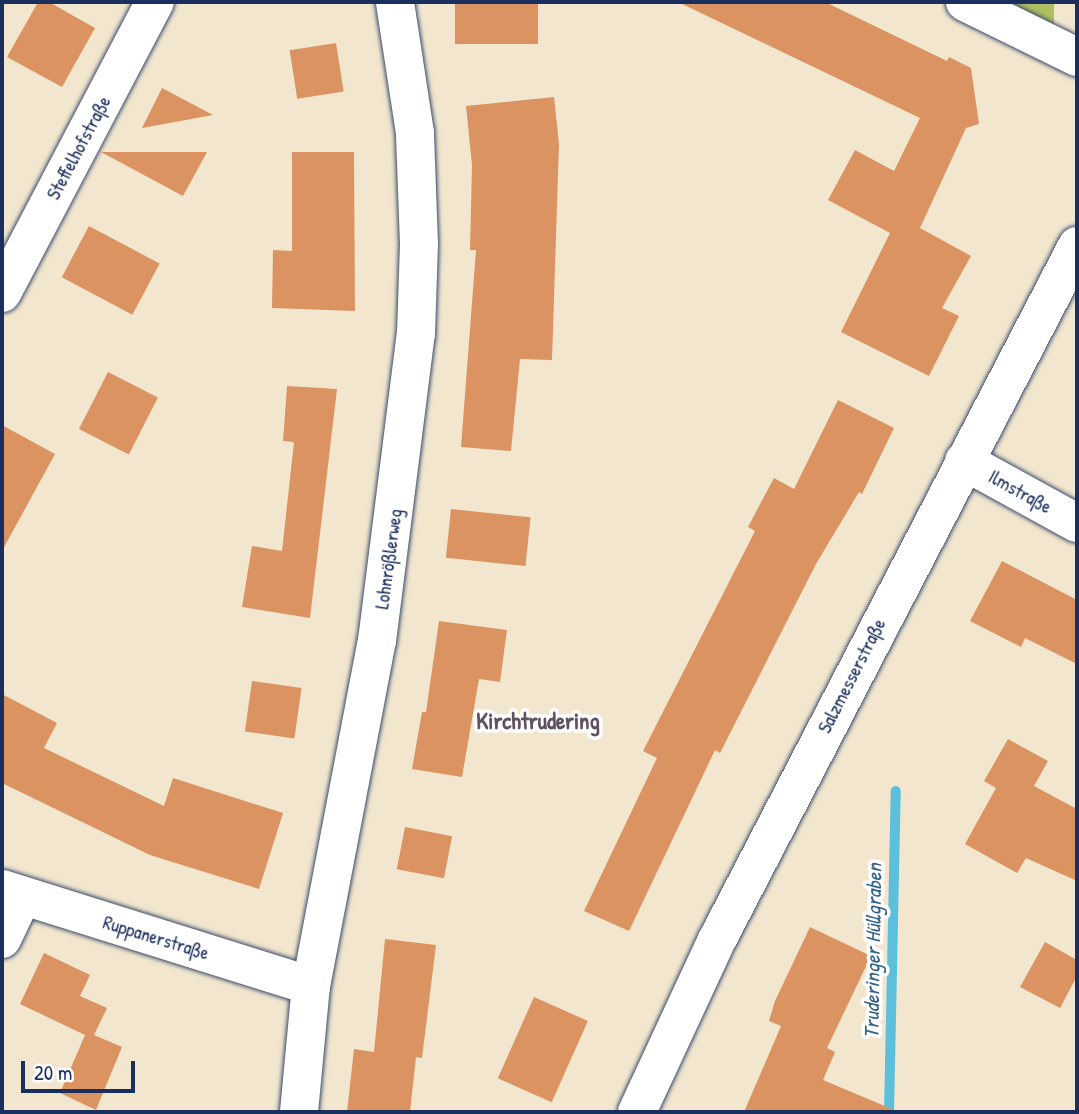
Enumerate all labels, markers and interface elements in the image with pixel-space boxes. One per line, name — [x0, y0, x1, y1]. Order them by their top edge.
street label: Steffelhofstraße — [42, 92, 116, 204]
street label: Ilmstraße — [984, 465, 1056, 519]
street label: Lohnrößlerweg — [371, 507, 407, 611]
street label: Salzmesserstraße — [813, 615, 891, 737]
district label: Kirchtrudering — [476, 707, 600, 735]
water label: Truderinger Hüllgraben — [859, 863, 887, 1039]
street label: Ruppanerstraße — [100, 911, 212, 965]
scale bar — [24, 1048, 138, 1092]
text: 20 m — [34, 1058, 72, 1087]

